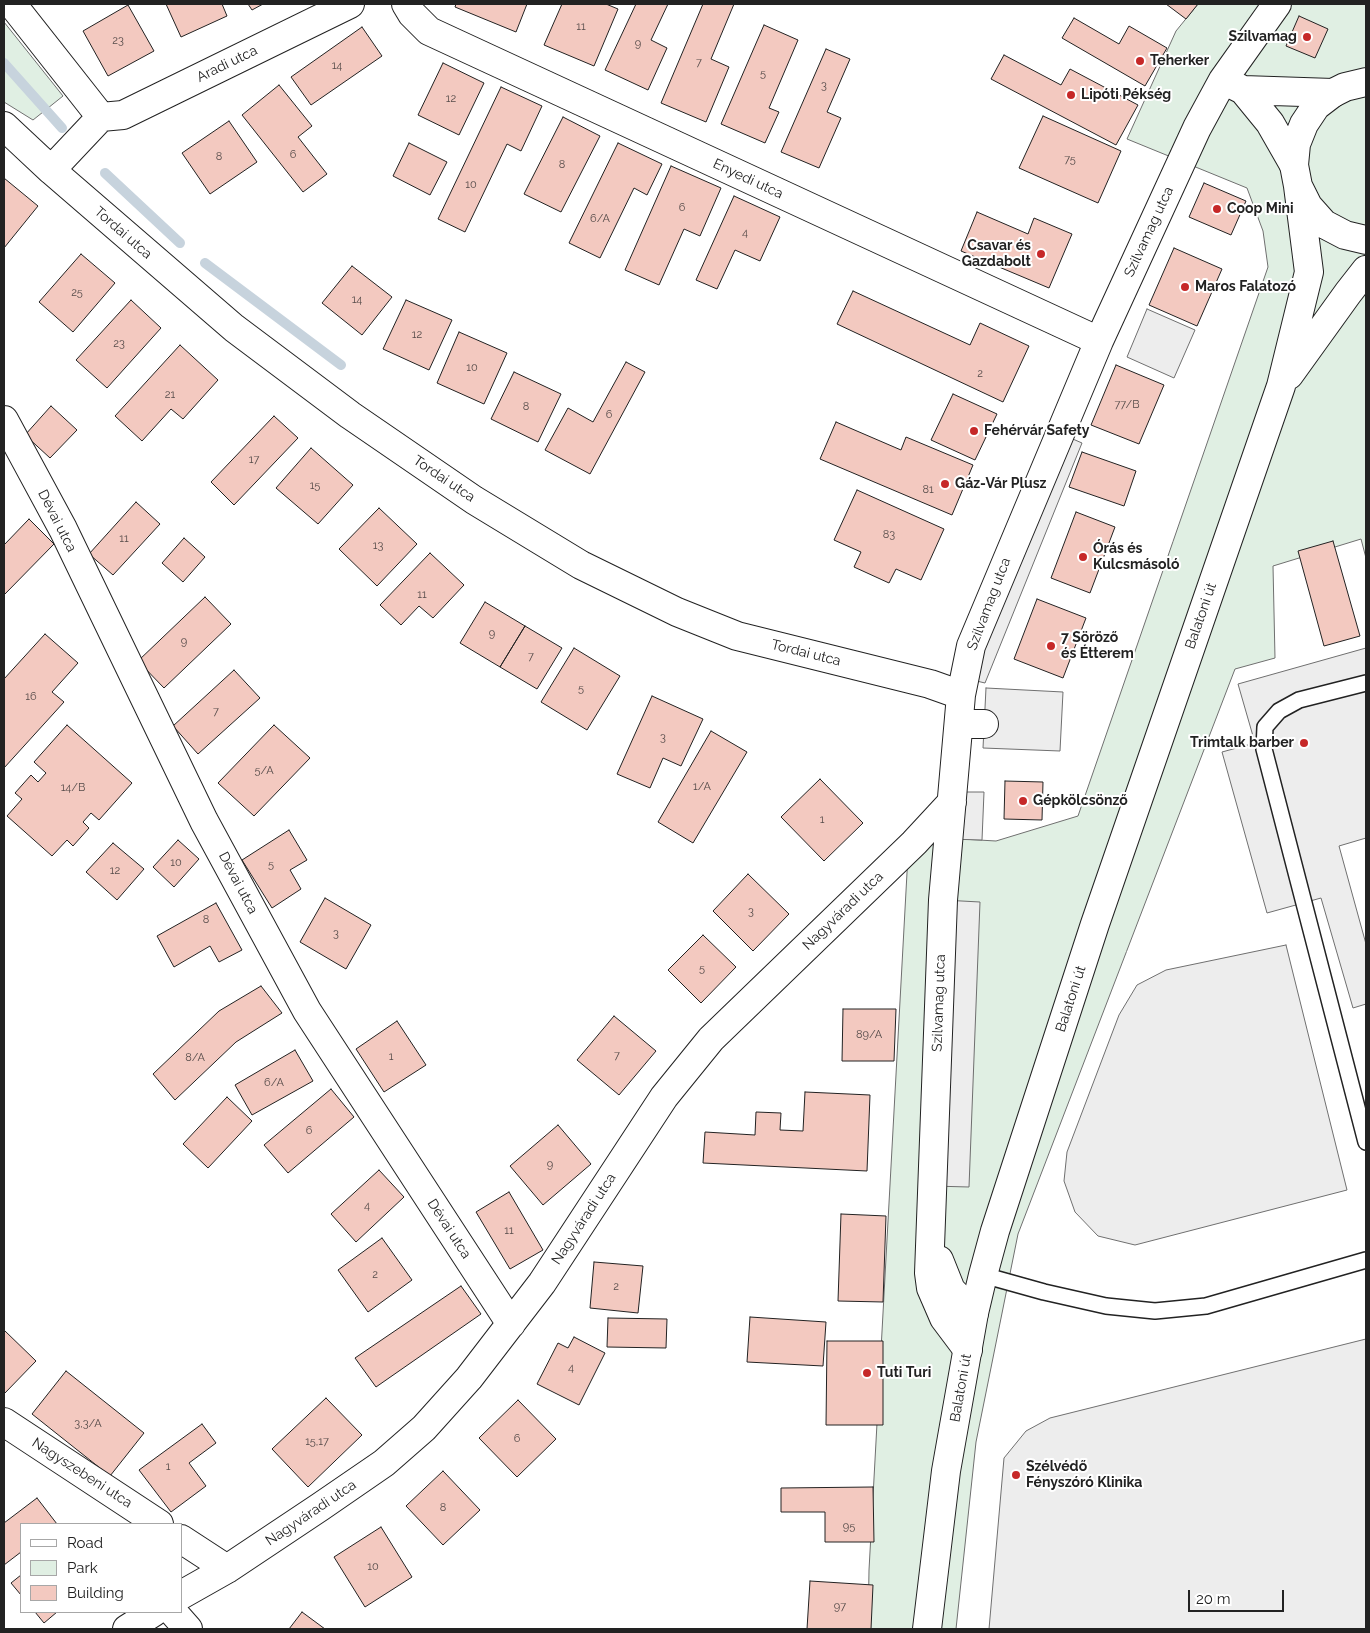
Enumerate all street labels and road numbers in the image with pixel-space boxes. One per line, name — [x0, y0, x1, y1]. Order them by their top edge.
street label: Aradi utca — [194, 42, 260, 86]
street label: Enyedi utca — [710, 155, 786, 203]
street label: Szilvamag utca — [1121, 184, 1177, 280]
street label: Tordai utca — [91, 203, 155, 263]
street label: Tordai utca — [410, 452, 478, 506]
street label: Dévai utca — [34, 487, 80, 555]
street label: Szilvamag utca — [964, 555, 1014, 653]
street label: Balatoni út — [1182, 581, 1220, 651]
street label: Tordai utca — [769, 636, 843, 670]
street label: Dévai utca — [215, 849, 261, 917]
street label: Nagyváradi utca — [799, 868, 887, 954]
street label: Szilvamag utca — [929, 954, 949, 1052]
street label: Balatoni út — [1052, 964, 1090, 1034]
street label: Nagyváradi utca — [548, 1170, 620, 1268]
street label: Dévai utca — [424, 1196, 474, 1262]
street label: Balatoni út — [947, 1353, 975, 1423]
street label: Nagyszebeni utca — [29, 1434, 135, 1512]
street label: Nagyváradi utca — [263, 1477, 359, 1549]

